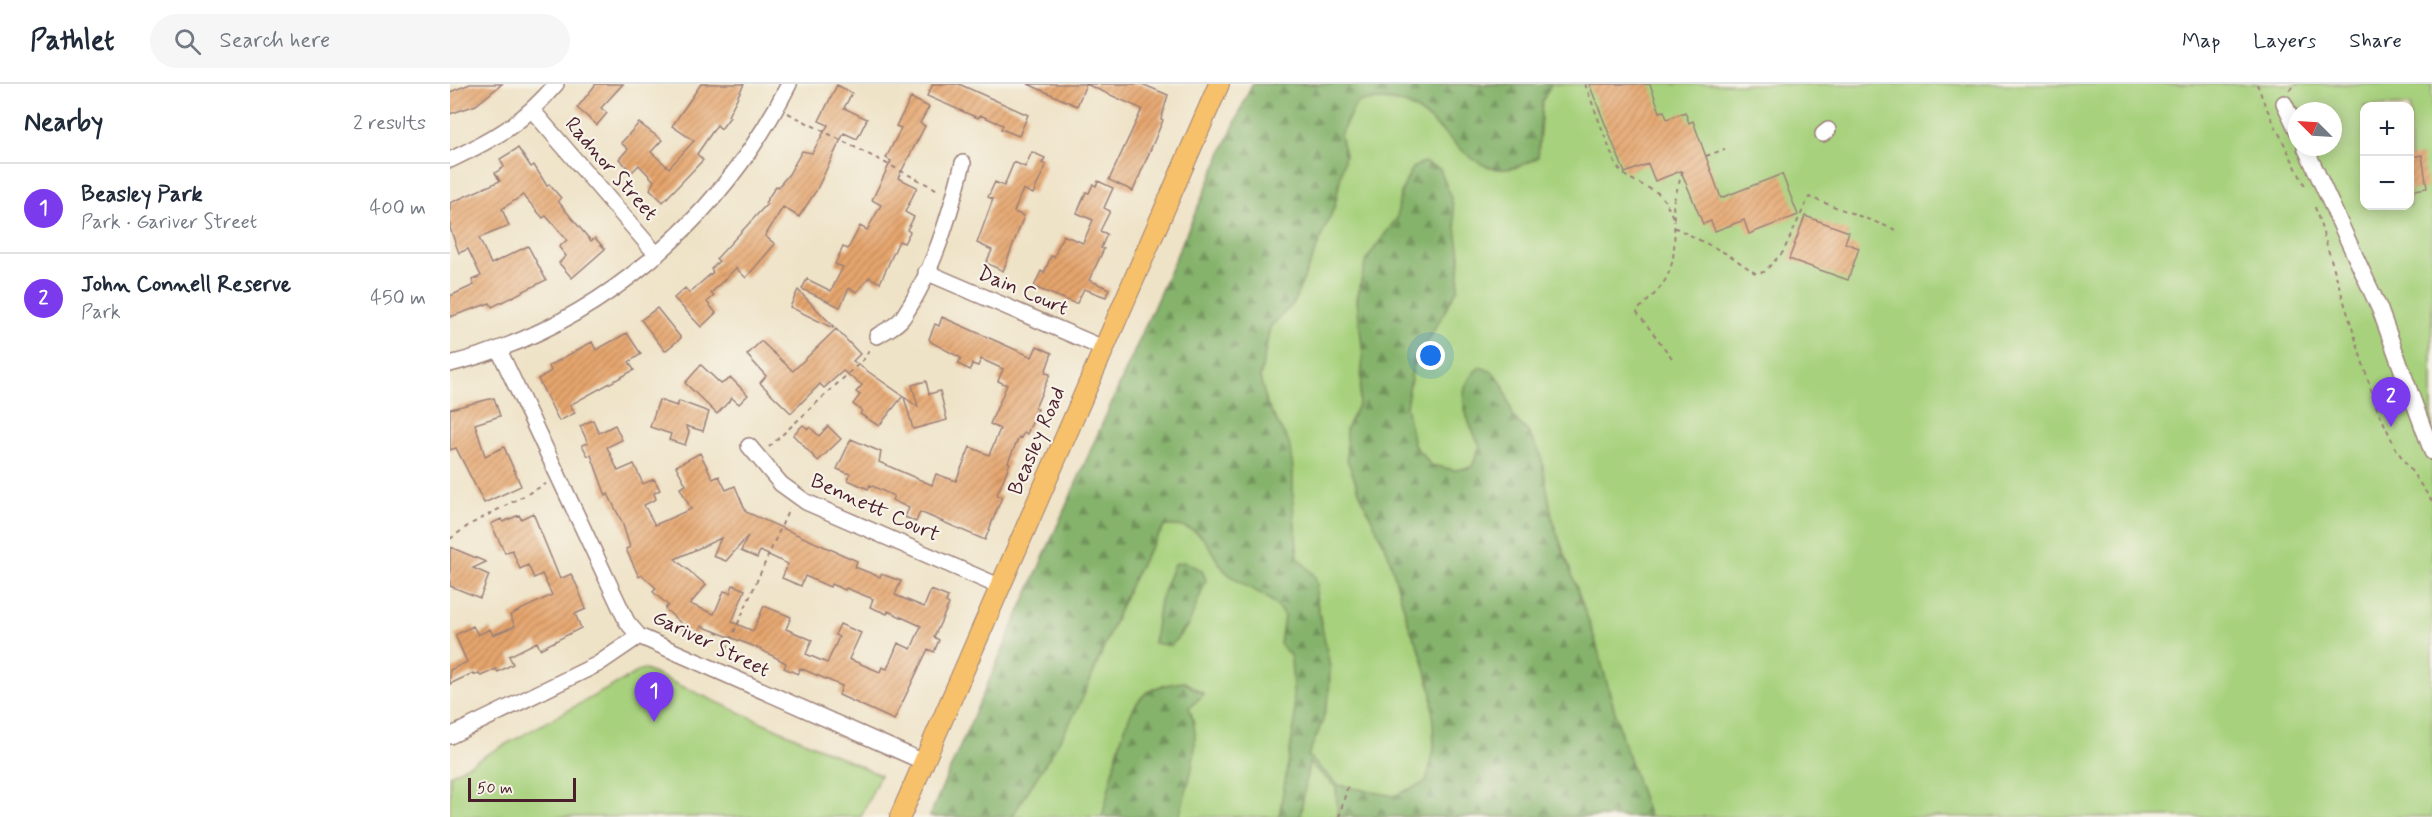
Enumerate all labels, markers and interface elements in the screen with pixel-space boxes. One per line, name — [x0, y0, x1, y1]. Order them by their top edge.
search box — [150, 14, 570, 68]
text: Pathlet — [30, 23, 114, 60]
icon: search — [171, 25, 204, 58]
text: Search here — [219, 27, 330, 55]
text: Map — [2182, 27, 2220, 55]
text: Layers — [2253, 27, 2316, 55]
text: Share — [2349, 27, 2402, 55]
north arrow — [2288, 102, 2342, 156]
map controls — [2360, 102, 2414, 210]
button: + — [2360, 102, 2414, 156]
text: Nearby — [24, 106, 103, 140]
text: 2 results — [353, 110, 426, 137]
street label: Radnor Street — [558, 111, 664, 227]
button: − — [2360, 156, 2414, 210]
text: Beasley Park — [81, 181, 203, 209]
text: 1 — [39, 195, 48, 222]
text: 400 m — [370, 195, 426, 222]
text: Park · Gariver Street — [81, 209, 257, 236]
street label: Dain Court — [973, 259, 1073, 323]
text: John Connell Reserve — [81, 271, 291, 299]
text: 2 — [39, 285, 48, 312]
text: 450 m — [370, 285, 426, 312]
text: Park — [81, 299, 121, 326]
your location — [1416, 341, 1445, 370]
pin: 2 — [2372, 378, 2410, 427]
street label: Beasley Road — [1002, 383, 1072, 499]
street label: Bennett Court — [806, 467, 944, 549]
street label: Gariver Street — [648, 604, 774, 685]
pin: 1 — [634, 672, 674, 722]
scale bar — [468, 775, 576, 802]
text: 50 m — [477, 778, 513, 799]

